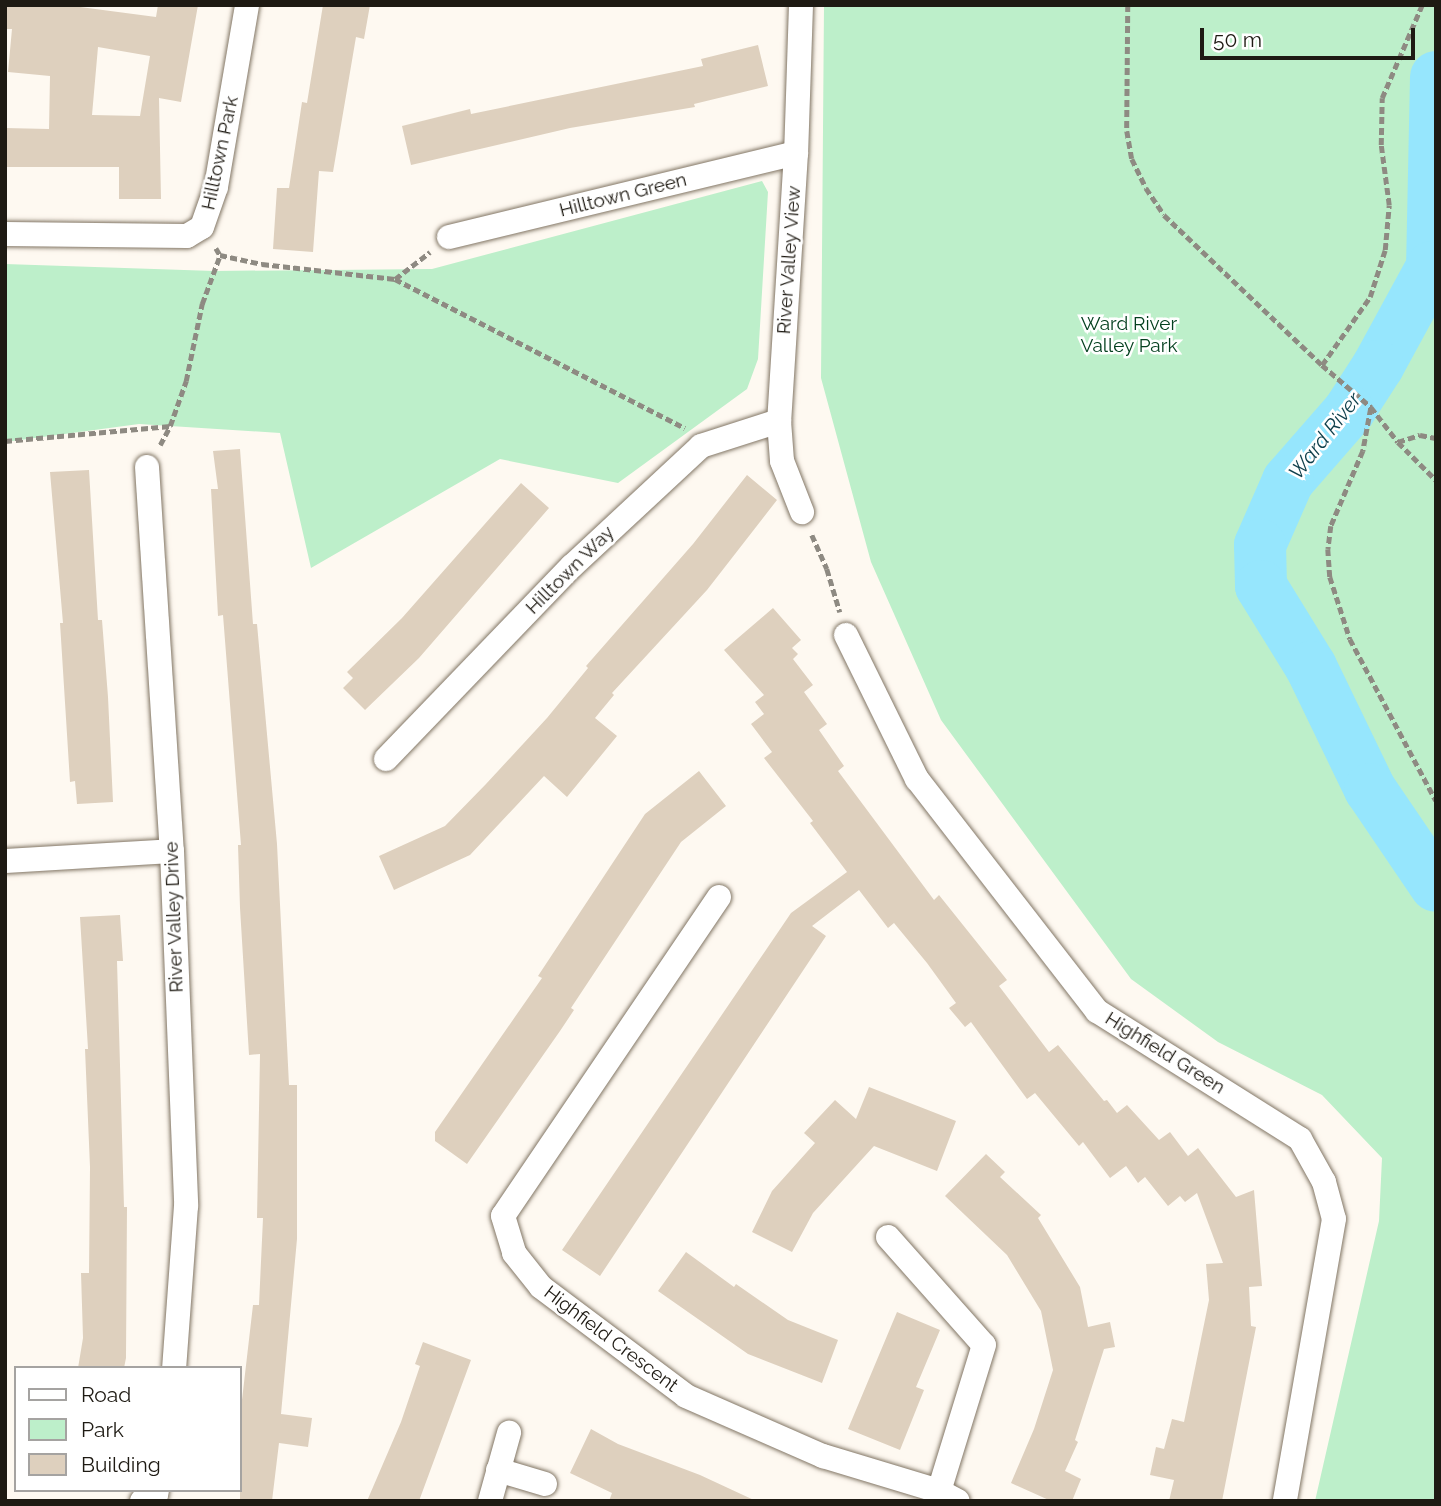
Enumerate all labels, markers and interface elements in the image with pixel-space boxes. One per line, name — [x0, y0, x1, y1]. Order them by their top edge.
scale bar — [1203, 14, 1418, 58]
text: 50 m — [1213, 27, 1262, 52]
street label: Hilltown Park — [197, 94, 243, 212]
street label: Hilltown Green — [557, 168, 689, 222]
street label: River Valley View — [772, 184, 806, 336]
park label: Ward River Valley Park — [1080, 313, 1178, 357]
water label: Ward River — [1283, 388, 1367, 484]
street label: Hilltown Way — [521, 521, 619, 619]
street label: River Valley Drive — [160, 840, 188, 994]
street label: Highfield Green — [1101, 1007, 1229, 1099]
street label: Highfield Crescent — [539, 1281, 683, 1397]
legend — [14, 1366, 242, 1492]
text: Road — [81, 1382, 131, 1407]
text: Park — [81, 1417, 124, 1442]
text: Building — [81, 1452, 161, 1477]

